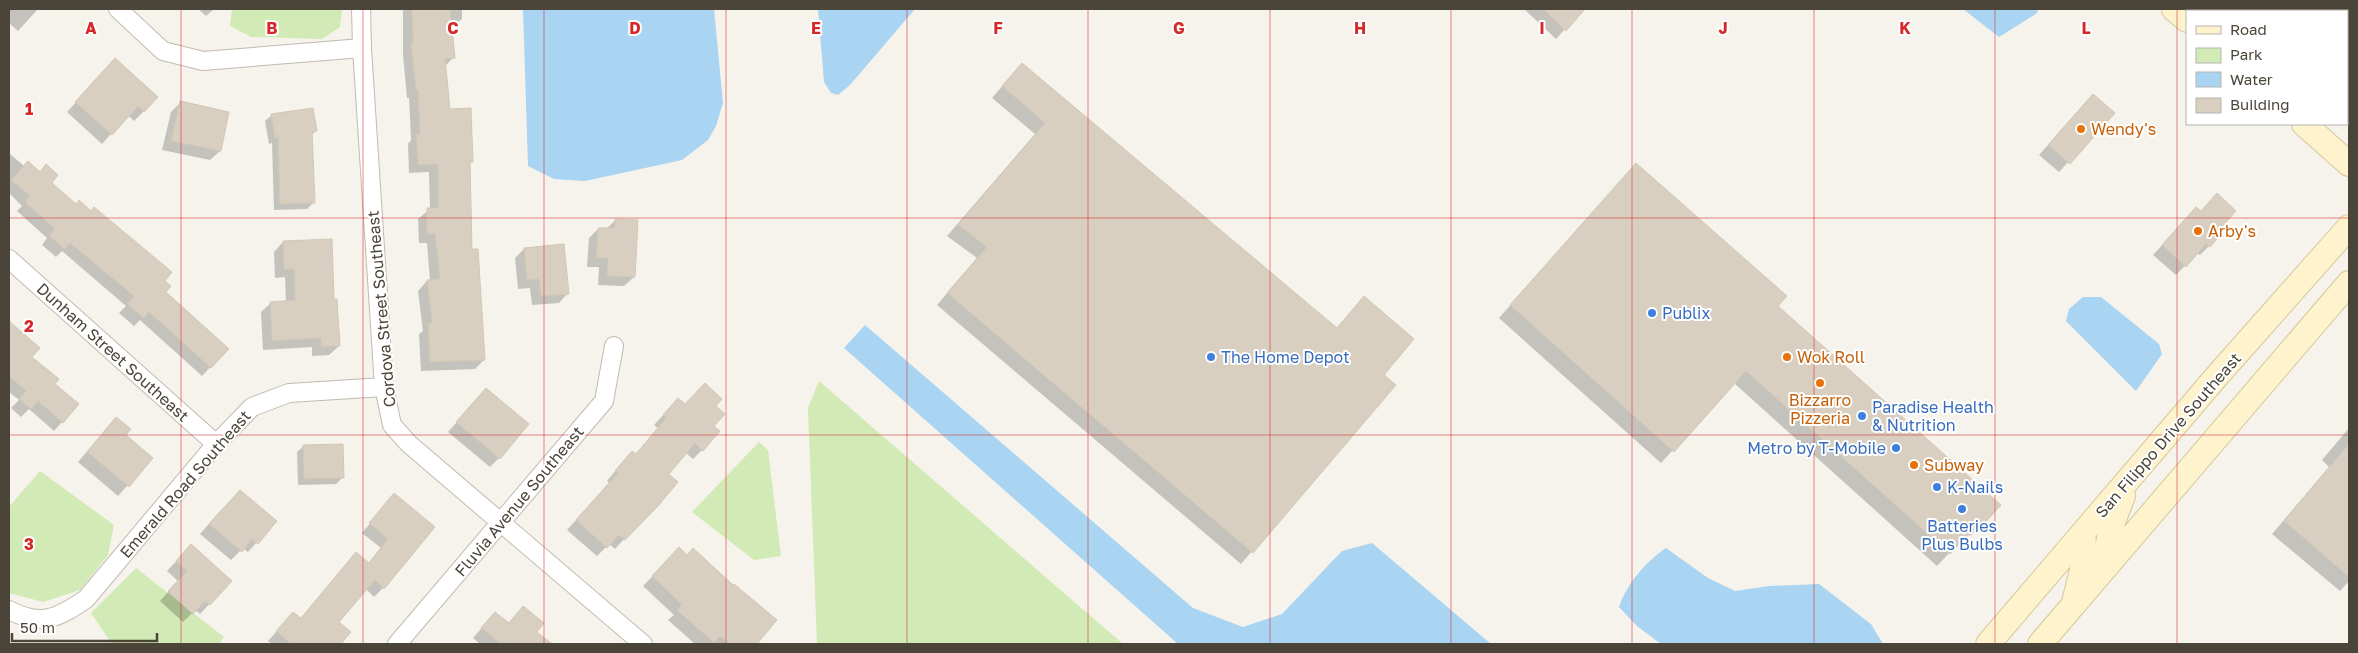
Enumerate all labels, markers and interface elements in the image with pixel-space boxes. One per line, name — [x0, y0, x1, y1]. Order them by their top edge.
legend — [2186, 10, 2348, 125]
text: A — [85, 18, 97, 38]
text: B — [266, 18, 278, 38]
text: C — [447, 18, 459, 38]
text: D — [629, 18, 641, 38]
text: E — [811, 18, 821, 38]
text: F — [993, 18, 1003, 38]
text: G — [1173, 18, 1185, 38]
text: H — [1354, 18, 1366, 38]
text: I — [1539, 18, 1545, 38]
text: J — [1718, 18, 1728, 38]
text: K — [1899, 18, 1911, 38]
text: L — [2081, 18, 2091, 38]
text: Road — [2230, 20, 2267, 38]
text: Park — [2230, 45, 2263, 63]
text: Water — [2230, 70, 2273, 88]
text: Building — [2230, 95, 2290, 113]
text: 1 — [25, 99, 33, 119]
place label: Wendy's — [2091, 119, 2156, 139]
marker: Wendy's — [2075, 123, 2087, 135]
street label: Cordova Street Southeast — [362, 210, 400, 408]
place label: Arby's — [2208, 221, 2256, 241]
marker: Arby's — [2192, 225, 2204, 237]
street label: Dunham Street Southeast — [33, 278, 193, 426]
place label: Publix — [1662, 303, 1710, 323]
marker: Publix — [1646, 307, 1658, 319]
text: 2 — [24, 316, 34, 336]
place label: The Home Depot — [1221, 347, 1350, 367]
place label: Wok Roll — [1797, 347, 1865, 367]
street label: San Filippo Drive Southeast — [2091, 348, 2245, 522]
marker: The Home Depot — [1205, 351, 1217, 363]
marker: Wok Roll — [1781, 351, 1793, 363]
marker: Bizzarro Pizzeria — [1814, 377, 1826, 389]
place label: Bizzarro Pizzeria — [1789, 390, 1851, 428]
place label: Paradise Health & Nutrition — [1872, 397, 1994, 435]
street label: Emerald Road Southeast — [115, 406, 255, 562]
marker: Paradise Health & Nutrition — [1856, 410, 1868, 422]
street label: Fluvia Avenue Southeast — [450, 422, 588, 580]
place label: Metro by T-Mobile — [1747, 438, 1886, 458]
marker: Metro by T-Mobile — [1890, 442, 1902, 454]
place label: Subway — [1924, 455, 1984, 475]
marker: Subway — [1908, 459, 1920, 471]
place label: K-Nails — [1947, 477, 2003, 497]
marker: K-Nails — [1931, 481, 1943, 493]
marker: Batteries Plus Bulbs — [1956, 503, 1968, 515]
place label: Batteries Plus Bulbs — [1921, 516, 2003, 554]
text: 3 — [24, 534, 34, 554]
scale bar — [12, 610, 158, 642]
text: 50 m — [20, 618, 55, 636]

